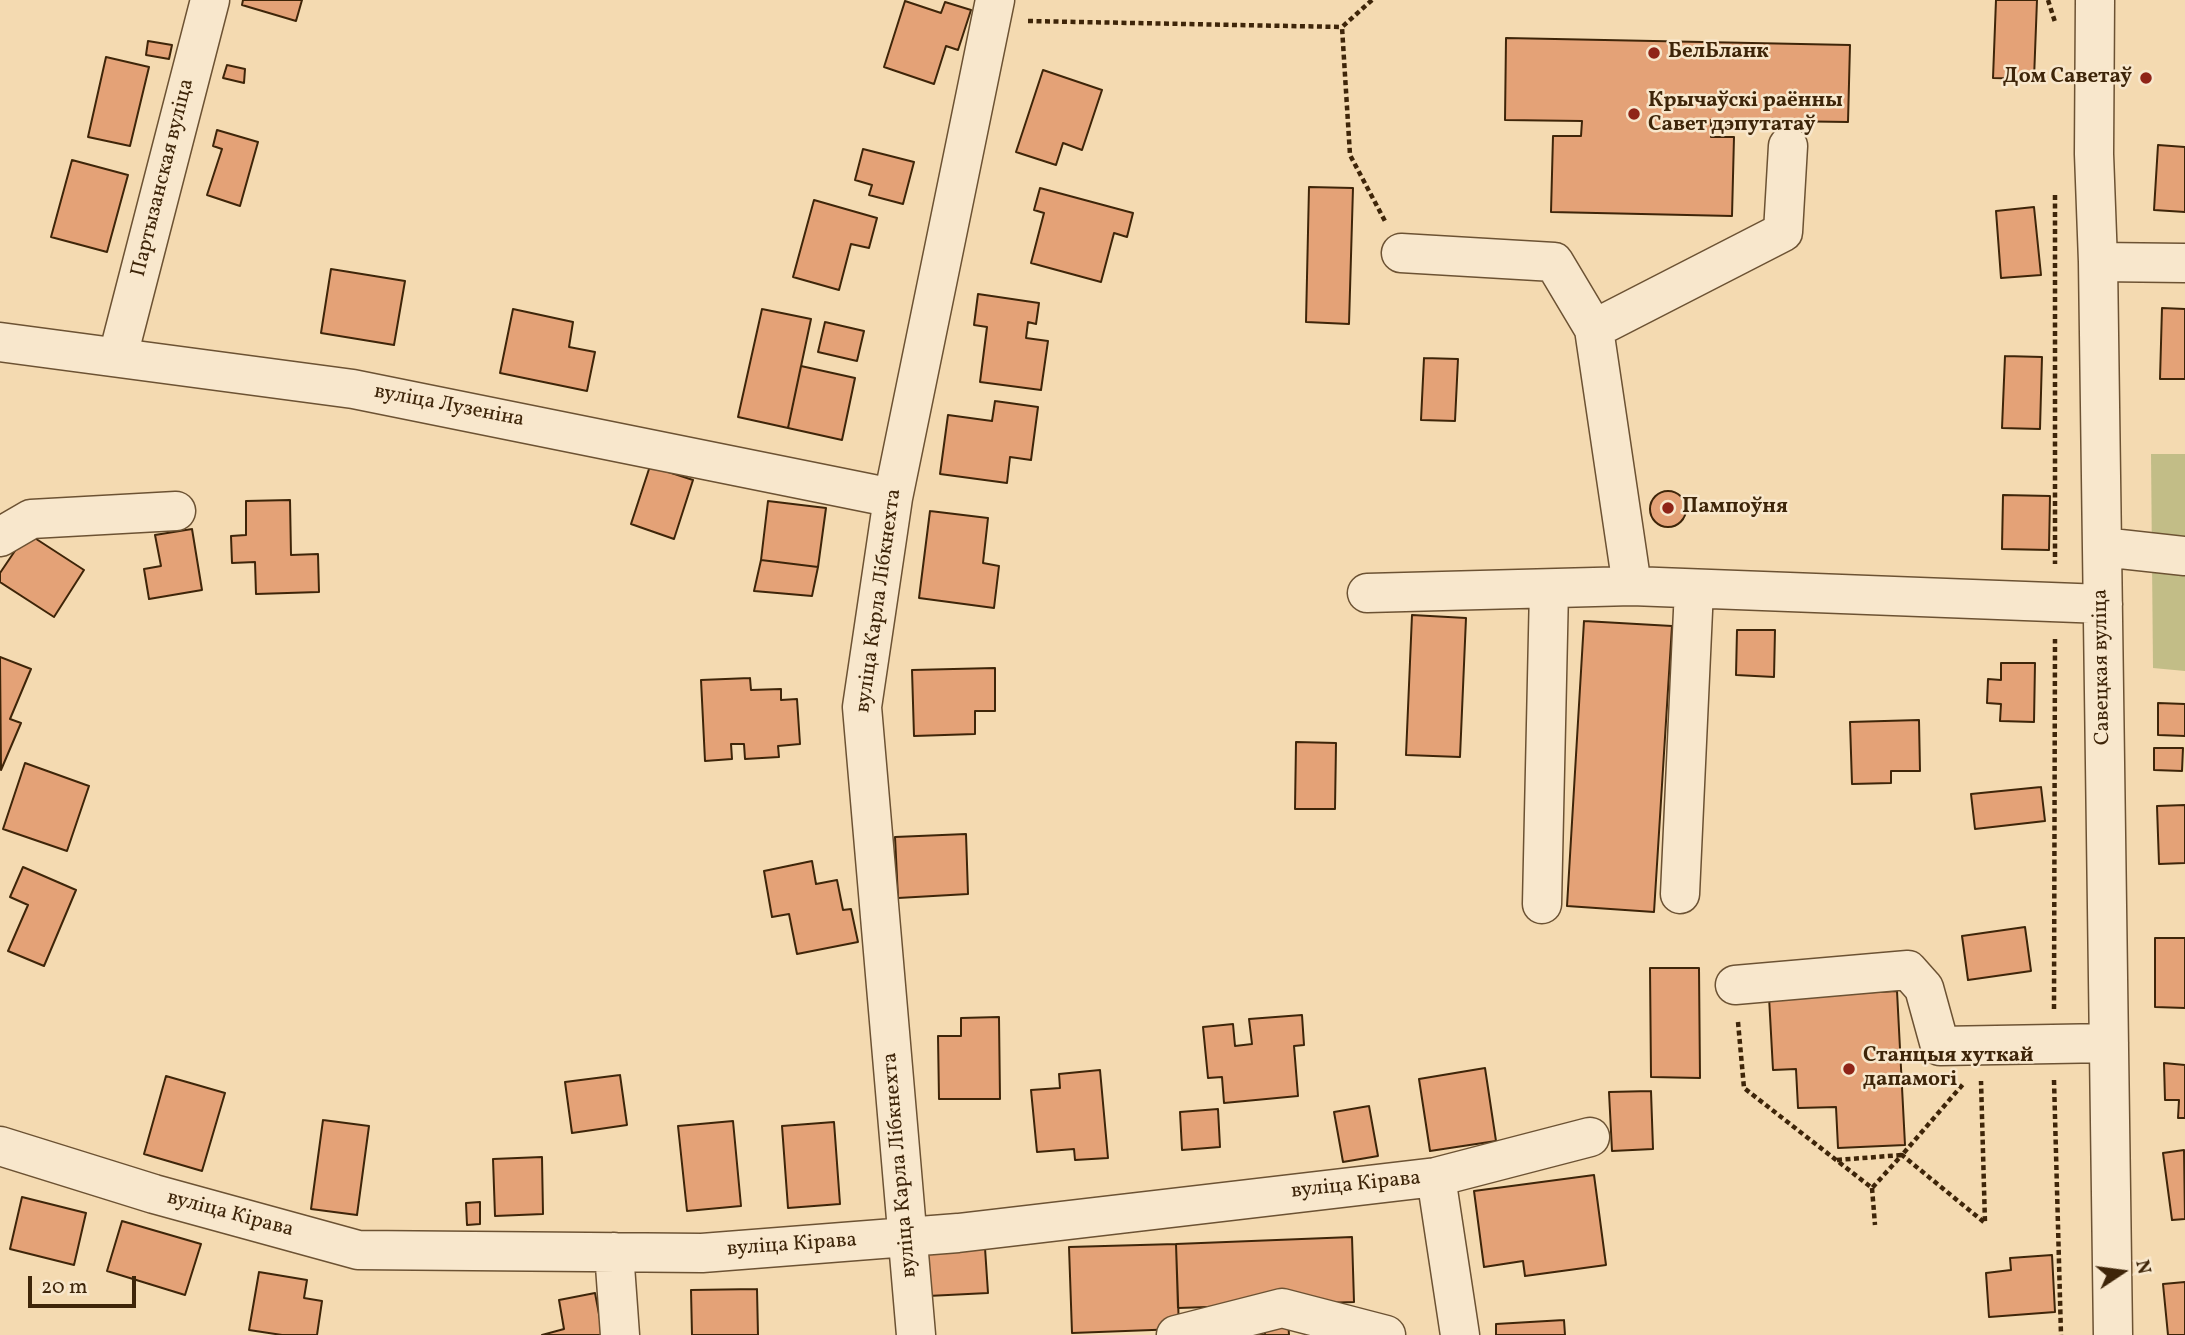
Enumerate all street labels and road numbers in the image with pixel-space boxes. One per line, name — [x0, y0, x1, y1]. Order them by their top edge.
street label: Партызанская вуліца — [127, 76, 201, 280]
street label: вуліца Лузеніна — [372, 380, 526, 434]
street label: вуліца Карла Лібкнехта — [852, 487, 908, 715]
street label: Савецкая вуліца — [2089, 589, 2117, 745]
street label: вуліца Карла Лібкнехта — [879, 1051, 923, 1279]
street label: вуліца Кірава — [1290, 1167, 1422, 1205]
street label: вуліца Кірава — [164, 1186, 296, 1244]
street label: вуліца Кірава — [726, 1229, 858, 1263]

